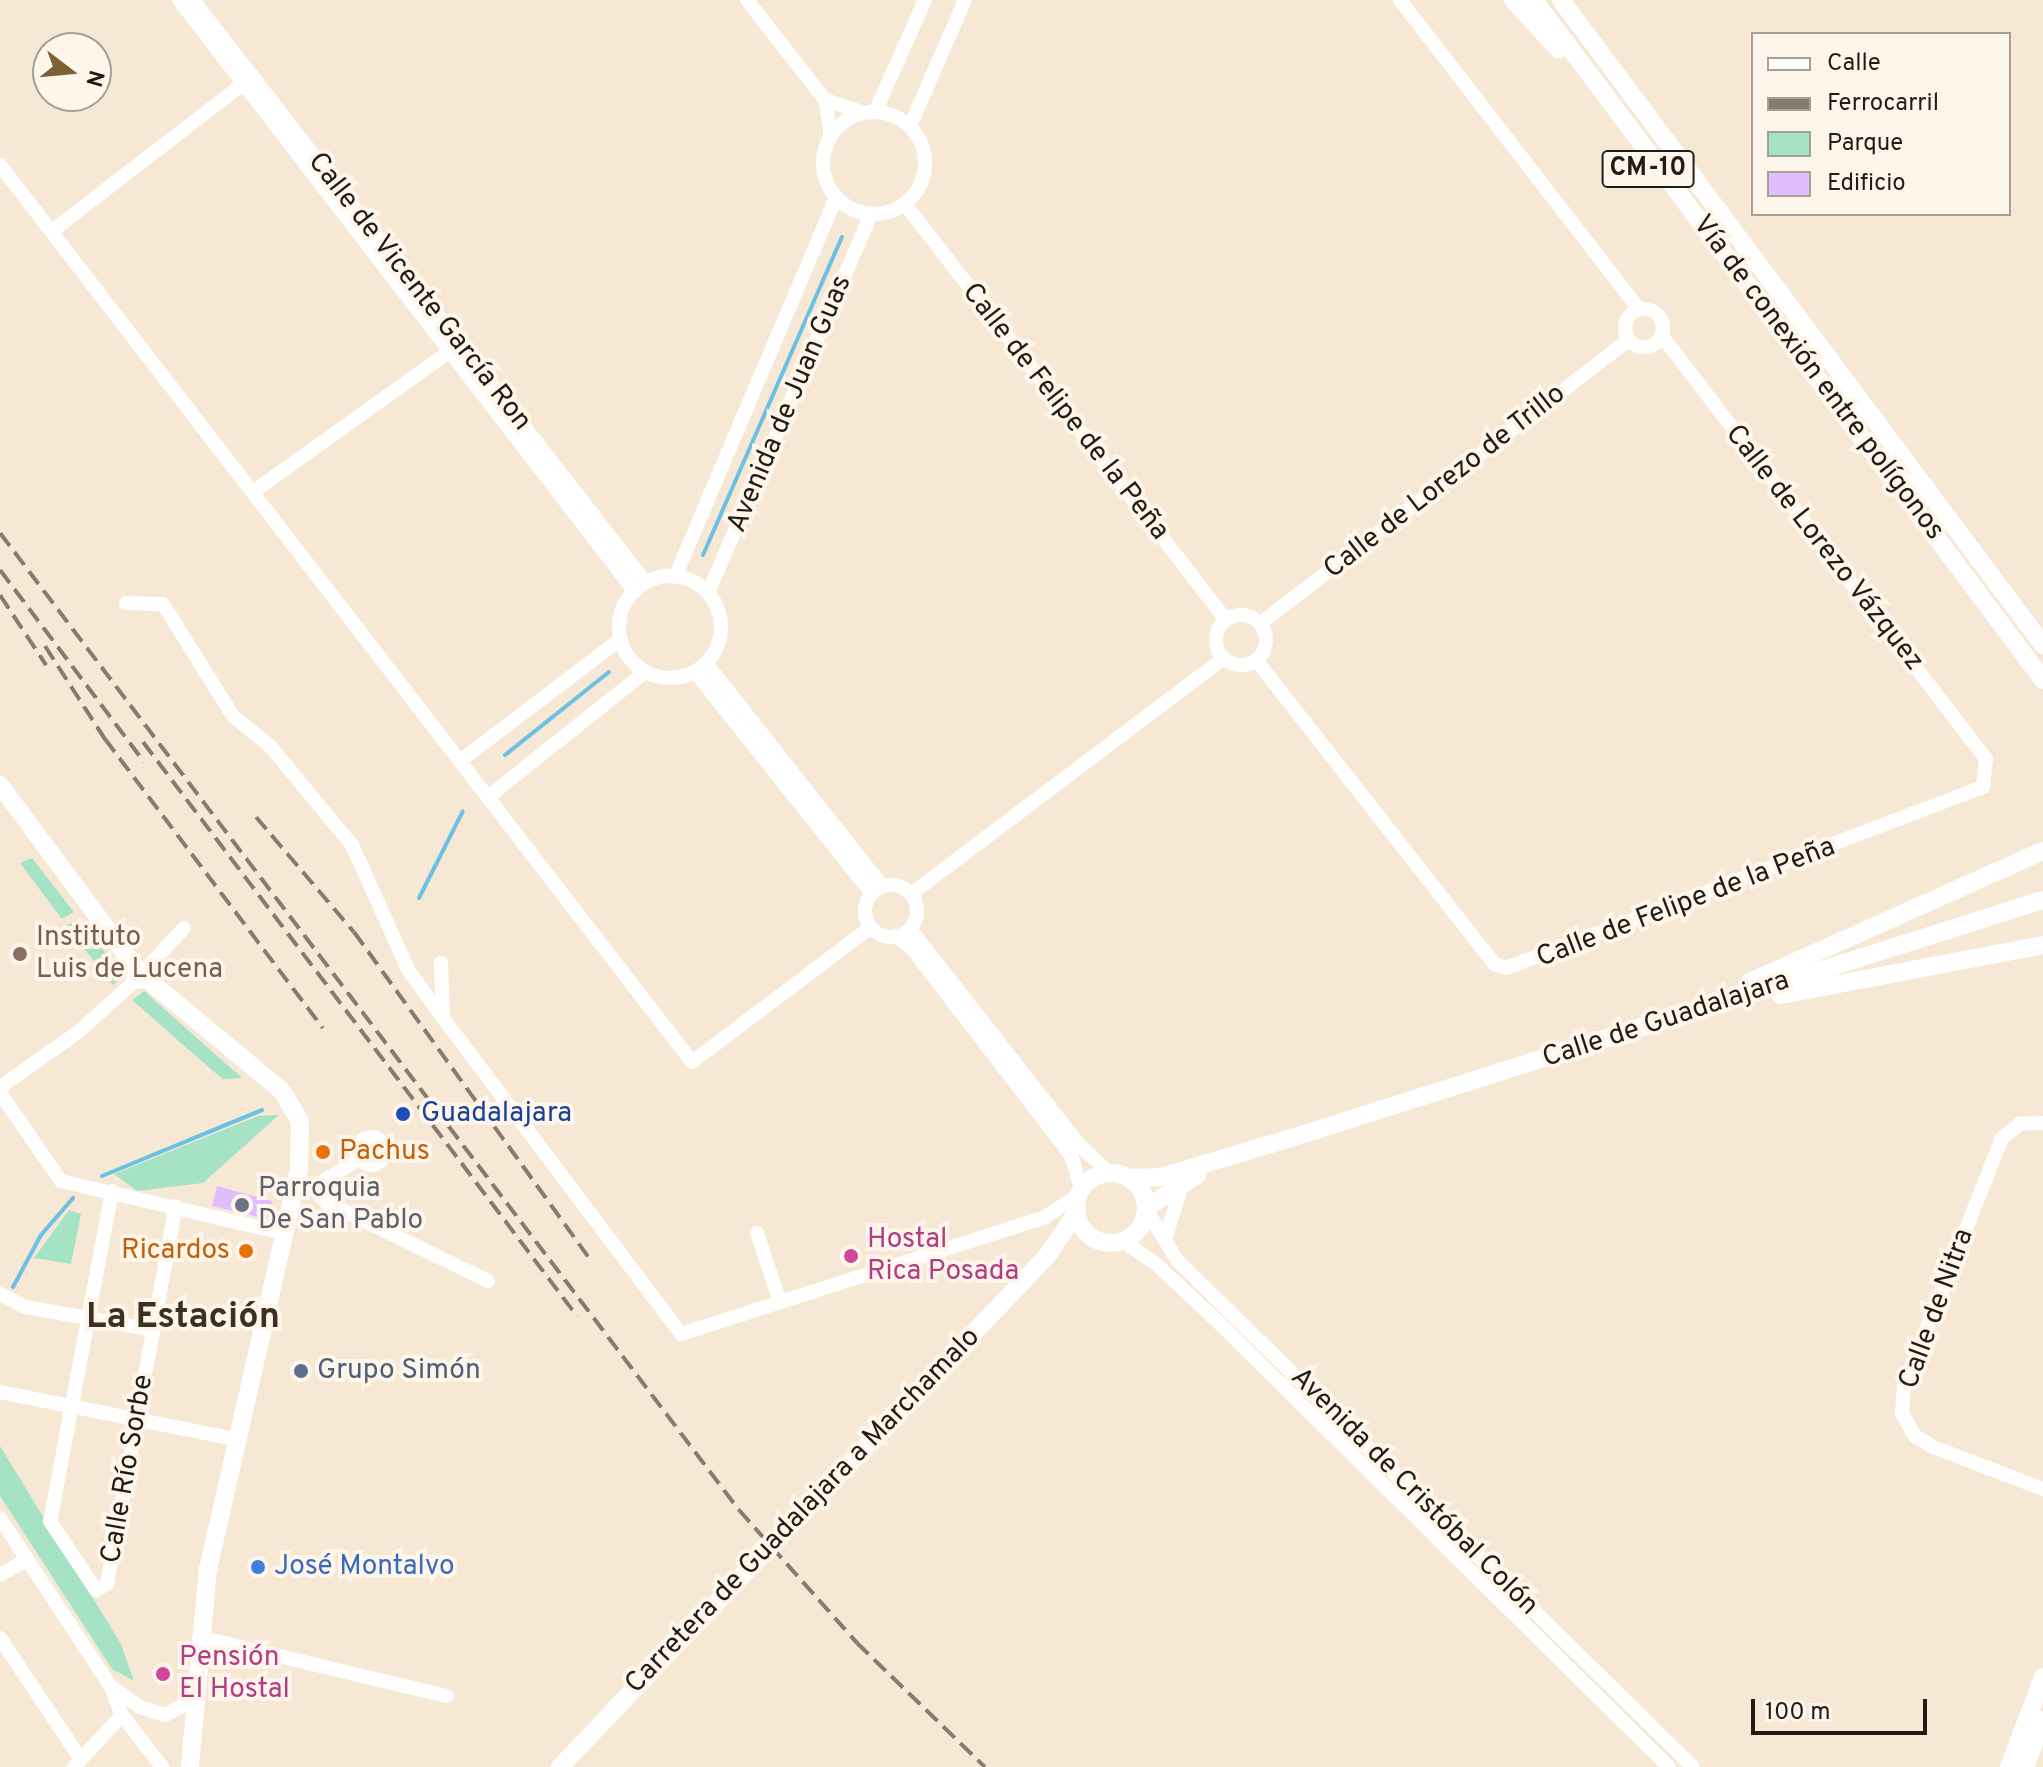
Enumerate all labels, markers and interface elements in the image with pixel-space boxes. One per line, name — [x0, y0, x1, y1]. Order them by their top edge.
north arrow — [32, 32, 112, 112]
legend — [1751, 32, 2011, 216]
text: Calle — [1827, 49, 1881, 79]
text: N — [78, 67, 109, 90]
text: Ferrocarril — [1827, 89, 1939, 119]
text: Parque — [1827, 129, 1903, 159]
street label: Calle de Vicente García Ron — [300, 146, 538, 438]
road number: CM-10 — [1600, 147, 1696, 191]
text: Edificio — [1827, 169, 1906, 199]
street label: Vía de conexión entre polígonos — [1685, 209, 1951, 547]
street label: Avenida de Juan Guas — [721, 270, 859, 538]
street label: Calle de Felipe de la Peña — [954, 277, 1176, 547]
street label: Calle de Lorezo de Trillo — [1317, 377, 1573, 587]
street label: Calle de Lorezo Vázquez — [1717, 418, 1931, 678]
street label: Calle de Felipe de la Peña — [1532, 831, 1840, 975]
place label: Instituto Luis de Lucena — [36, 921, 223, 987]
marker: Instituto Luis de Lucena — [11, 945, 29, 963]
street label: Calle de Guadalajara — [1538, 964, 1794, 1076]
place label: Guadalajara — [421, 1097, 572, 1131]
marker: Guadalajara — [392, 1103, 414, 1125]
place label: Pachus — [339, 1135, 430, 1169]
marker: Pachus — [314, 1143, 332, 1161]
place label: Parroquia De San Pablo — [258, 1172, 423, 1238]
marker: Parroquia De San Pablo — [233, 1196, 251, 1214]
place label: Hostal Rica Posada — [867, 1223, 1019, 1289]
street label: Calle de Nitra — [1892, 1224, 1982, 1394]
place label: Ricardos — [121, 1234, 230, 1268]
marker: Ricardos — [237, 1242, 255, 1260]
marker: Hostal Rica Posada — [842, 1247, 860, 1265]
district label: La Estación — [86, 1297, 280, 1341]
street label: Carretera de Guadalajara a Marchamalo — [619, 1321, 987, 1701]
place label: Grupo Simón — [317, 1354, 481, 1388]
street label: Avenida de Cristóbal Colón — [1283, 1361, 1545, 1623]
marker: Grupo Simón — [292, 1362, 310, 1380]
street label: Calle Río Sorbe — [95, 1372, 161, 1566]
place label: José Montalvo — [274, 1550, 455, 1584]
marker: José Montalvo — [249, 1558, 267, 1576]
place label: Pensión El Hostal — [179, 1641, 290, 1707]
marker: Pensión El Hostal — [154, 1665, 172, 1683]
scale bar — [1755, 1683, 1931, 1733]
text: 100 m — [1765, 1698, 1831, 1728]

